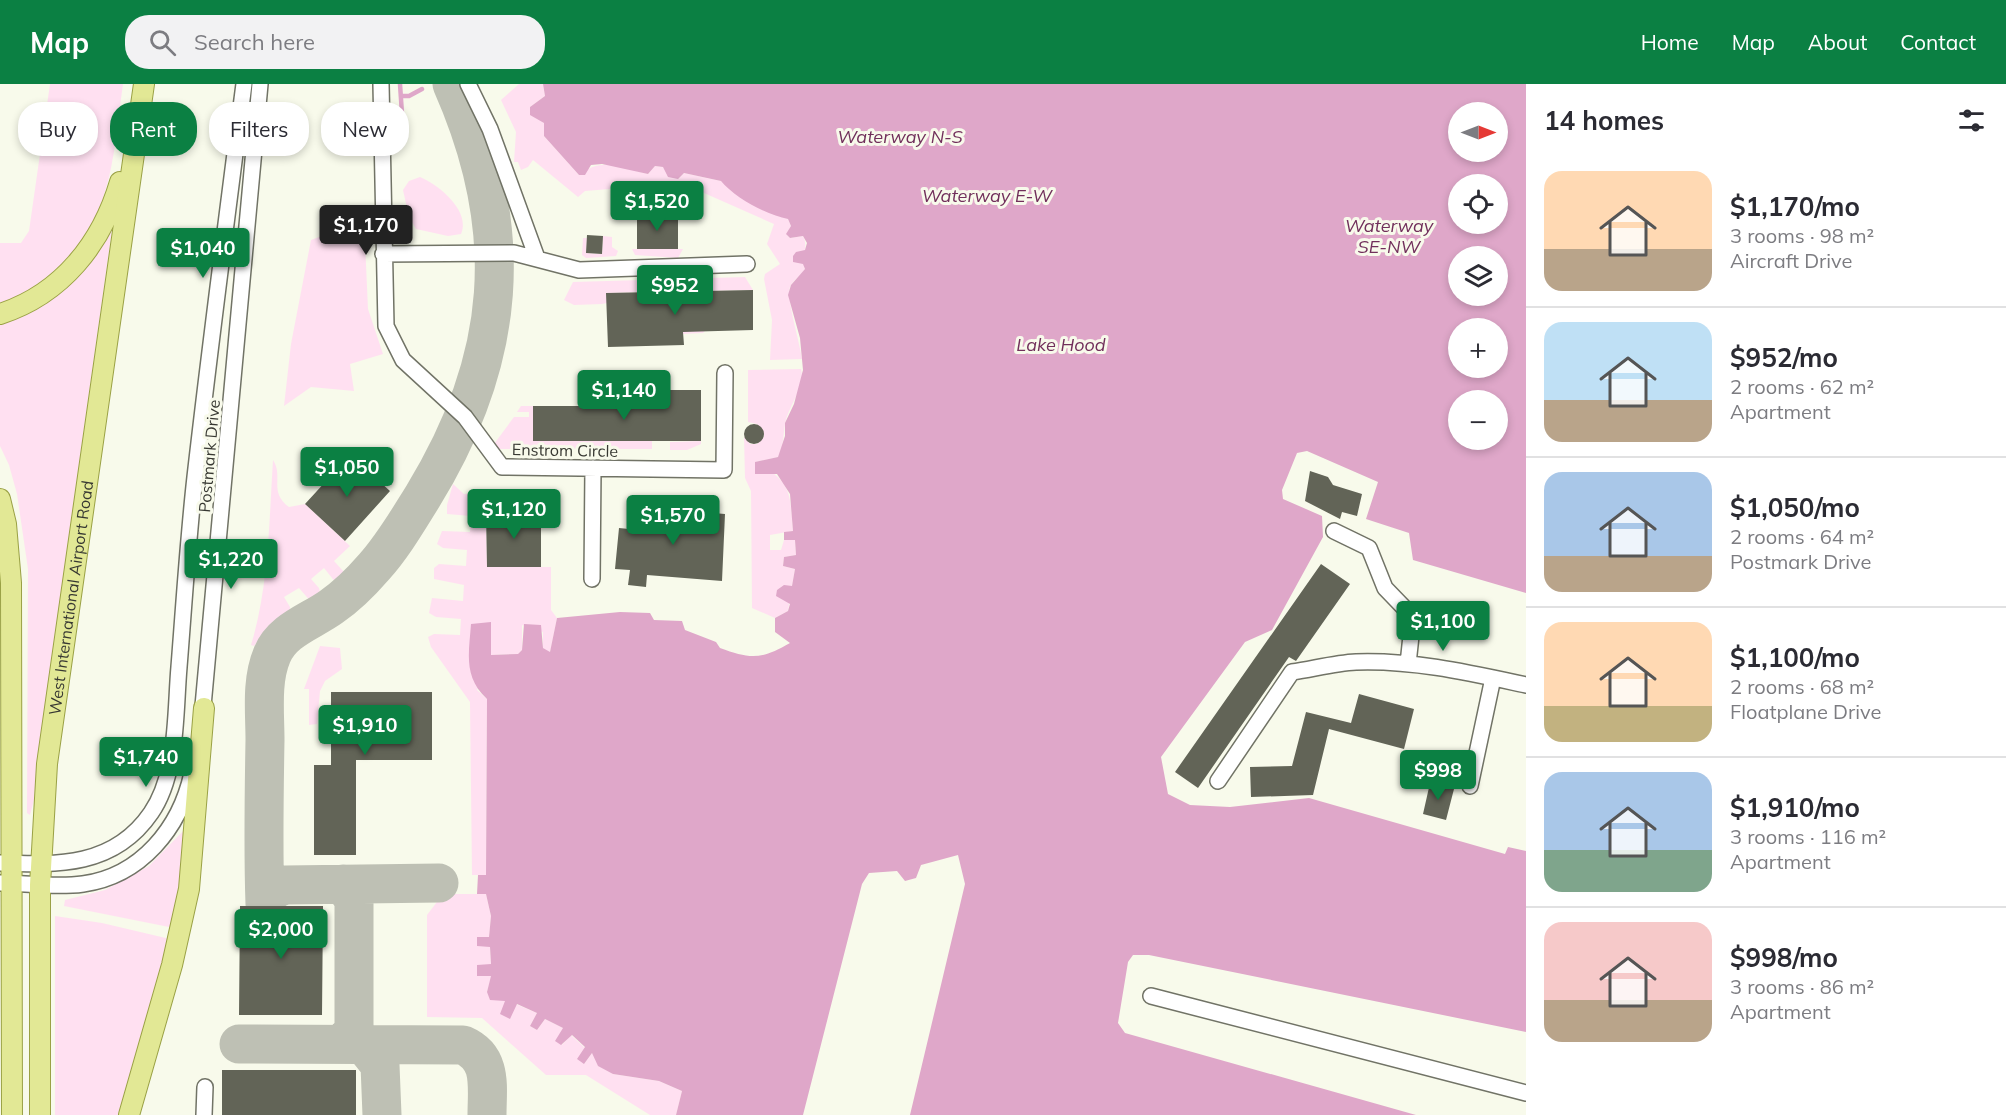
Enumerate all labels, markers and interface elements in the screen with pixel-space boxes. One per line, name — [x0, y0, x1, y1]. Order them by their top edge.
search box — [125, 15, 545, 69]
text: Map — [30, 25, 89, 60]
icon: search — [146, 26, 179, 59]
text: Search here — [194, 28, 315, 56]
text: Home — [1641, 29, 1699, 55]
text: Map — [1732, 29, 1775, 55]
text: About — [1808, 29, 1867, 55]
text: Contact — [1900, 29, 1976, 55]
chip: Buy — [18, 102, 98, 156]
chip: Rent — [110, 102, 197, 156]
chip: Filters — [209, 102, 309, 156]
chip: New — [321, 102, 409, 156]
north arrow — [1448, 102, 1508, 162]
map controls — [1448, 102, 1508, 450]
text: 14 homes — [1544, 104, 1664, 137]
icon: filters — [1955, 104, 1988, 137]
water label: Waterway N-S — [837, 125, 963, 148]
button: locate — [1448, 174, 1508, 234]
pin: $1,520 — [608, 181, 706, 232]
water label: Waterway E-W — [922, 184, 1053, 207]
text: $1,520 — [625, 188, 689, 213]
text: $1,170/mo — [1730, 190, 1860, 223]
icon: home — [1592, 195, 1664, 267]
pin: $1,170 — [317, 205, 415, 256]
text: $1,170 — [334, 212, 398, 237]
water label: Waterway SE-NW — [1345, 214, 1435, 258]
text: 3 rooms · 98 m² — [1730, 223, 1874, 248]
pin: $1,040 — [154, 228, 252, 279]
text: $1,040 — [171, 235, 235, 260]
button: layers — [1448, 246, 1508, 306]
text: Aircraft Drive — [1730, 248, 1852, 273]
pin: $952 — [639, 265, 711, 316]
text: $952 — [651, 272, 699, 297]
button: + — [1448, 318, 1508, 378]
water label: Lake Hood — [1016, 333, 1106, 356]
text: $952/mo — [1730, 341, 1838, 374]
icon: home — [1592, 346, 1664, 418]
pin: $1,140 — [575, 370, 673, 421]
text: 2 rooms · 62 m² — [1730, 374, 1874, 399]
text: $1,140 — [592, 377, 656, 402]
button: − — [1448, 390, 1508, 450]
street label: Postmark Drive — [194, 399, 224, 513]
text: Apartment — [1730, 399, 1831, 424]
street label: Enstrom Circle — [512, 439, 618, 461]
pin: $1,050 — [298, 447, 396, 498]
text: $1,050 — [315, 454, 379, 479]
street label: West International Airport Road — [44, 479, 97, 717]
pin: $1,120 — [465, 489, 563, 540]
text: $1,050/mo — [1730, 491, 1860, 524]
pin: $1,570 — [624, 495, 722, 546]
text: $1,120 — [482, 496, 546, 521]
icon: home — [1592, 496, 1664, 568]
text: $1,570 — [641, 502, 705, 527]
text: 2 rooms · 64 m² — [1730, 524, 1874, 549]
pin: $1,220 — [182, 539, 280, 590]
text: $1,220 — [199, 546, 263, 571]
text: Postmark Drive — [1730, 549, 1871, 574]
pin: $1,100 — [1394, 601, 1492, 652]
text: $1,100 — [1411, 608, 1475, 633]
text: $1,100/mo — [1730, 641, 1860, 674]
icon: home — [1592, 646, 1664, 718]
text: 2 rooms · 68 m² — [1730, 674, 1874, 699]
text: Floatplane Drive — [1730, 699, 1881, 724]
pin: $1,910 — [316, 705, 414, 756]
text: $1,910 — [333, 712, 397, 737]
pin: $1,740 — [97, 737, 195, 788]
text: $1,740 — [114, 744, 178, 769]
pin: $998 — [1402, 750, 1474, 801]
text: $998 — [1414, 757, 1462, 782]
text: $1,910/mo — [1730, 791, 1860, 824]
icon: home — [1592, 796, 1664, 868]
text: 3 rooms · 116 m² — [1730, 824, 1886, 849]
text: Apartment — [1730, 849, 1831, 874]
pin: $2,000 — [232, 909, 330, 960]
text: $2,000 — [249, 916, 313, 941]
text: $998/mo — [1730, 941, 1838, 974]
icon: home — [1592, 946, 1664, 1018]
text: 3 rooms · 86 m² — [1730, 974, 1874, 999]
text: Apartment — [1730, 999, 1831, 1024]

